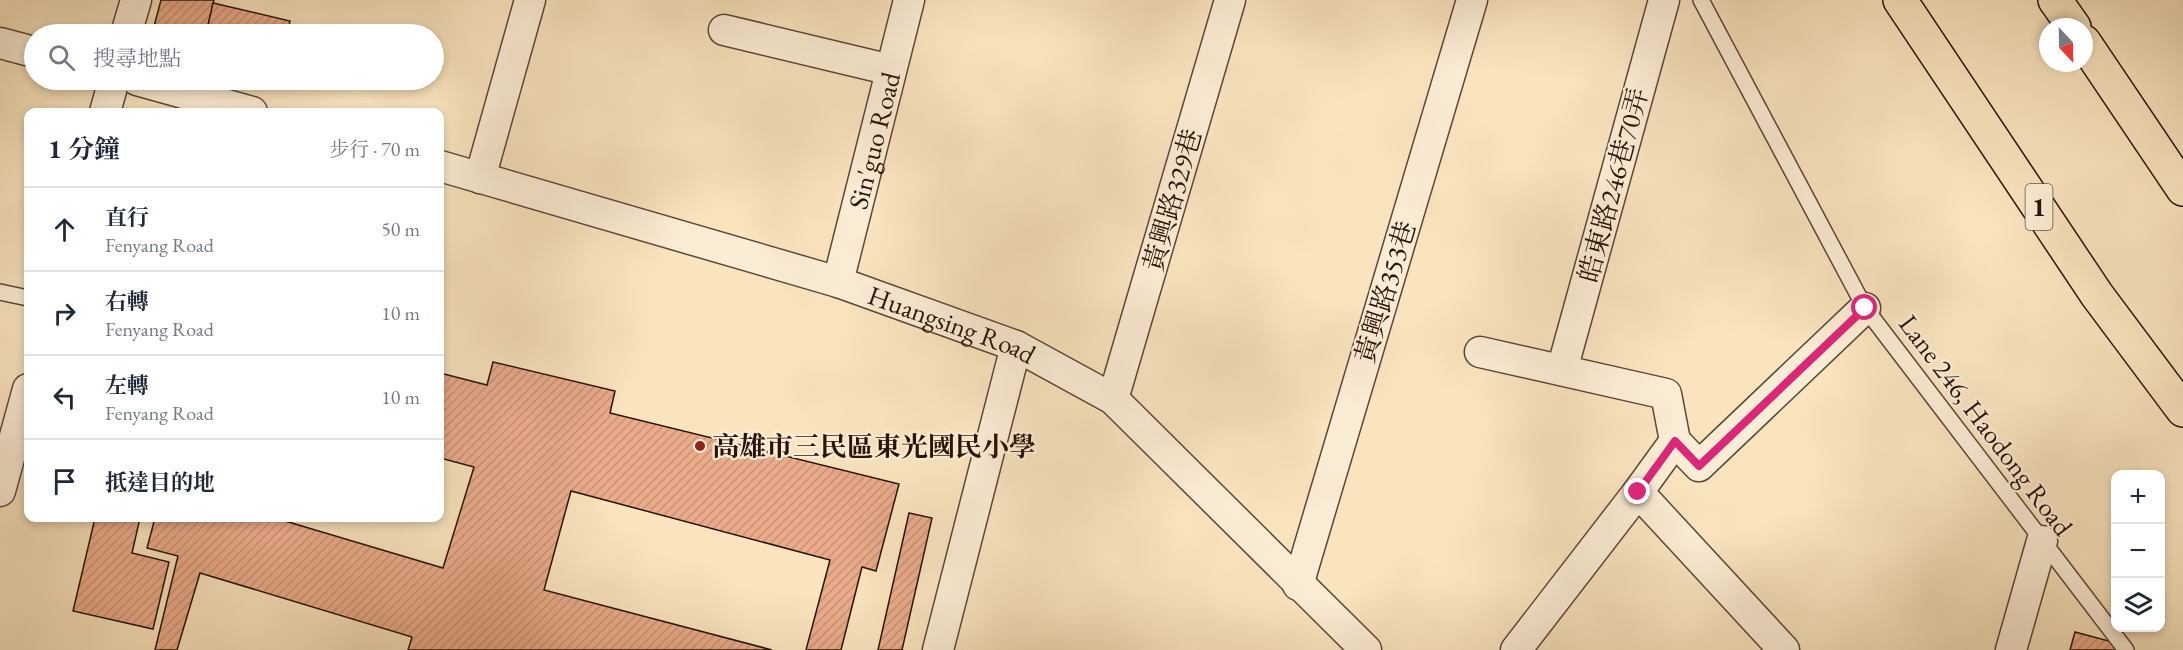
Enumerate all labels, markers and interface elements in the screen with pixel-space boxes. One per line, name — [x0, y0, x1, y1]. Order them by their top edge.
north arrow — [2039, 18, 2093, 72]
search box — [24, 24, 444, 90]
icon: search — [45, 41, 78, 74]
text: 搜尋地點 — [93, 44, 181, 73]
street label: Sin'guo Road — [840, 68, 908, 213]
street label: 皓東路246巷70弄 — [1570, 84, 1656, 286]
street label: 黃興路329巷 — [1135, 125, 1209, 275]
text: 1 分鐘 — [48, 132, 120, 166]
text: 步行 · 70 m — [329, 136, 420, 162]
road number: 1 — [2026, 184, 2052, 230]
text: 直行 — [105, 203, 149, 232]
icon: ahead — [48, 213, 81, 246]
text: 50 m — [381, 216, 420, 242]
street label: 黃興路353巷 — [1347, 217, 1423, 367]
text: Fenyang Road — [105, 232, 214, 258]
street label: Huangsing Road — [863, 277, 1043, 371]
text: 右轉 — [105, 287, 149, 316]
route start — [1851, 294, 1877, 320]
icon: right — [48, 297, 81, 330]
text: 10 m — [381, 300, 420, 326]
street label: Lane 246, Haodong Road — [1891, 307, 2081, 543]
text: Fenyang Road — [105, 316, 214, 342]
text: 左轉 — [105, 371, 149, 400]
icon: left — [48, 381, 81, 414]
text: 10 m — [381, 384, 420, 410]
text: Fenyang Road — [105, 400, 214, 426]
place label: 高雄市三民區東光國民小學 — [712, 429, 1036, 464]
marker: 高雄市三民區東光國民小學 — [693, 439, 707, 453]
icon: arrive — [48, 465, 81, 498]
text: 抵達目的地 — [105, 468, 215, 497]
map controls — [2111, 470, 2165, 632]
button: + — [2111, 470, 2165, 524]
route end — [1624, 478, 1650, 504]
button: − — [2111, 524, 2165, 578]
button: layers — [2111, 578, 2165, 632]

